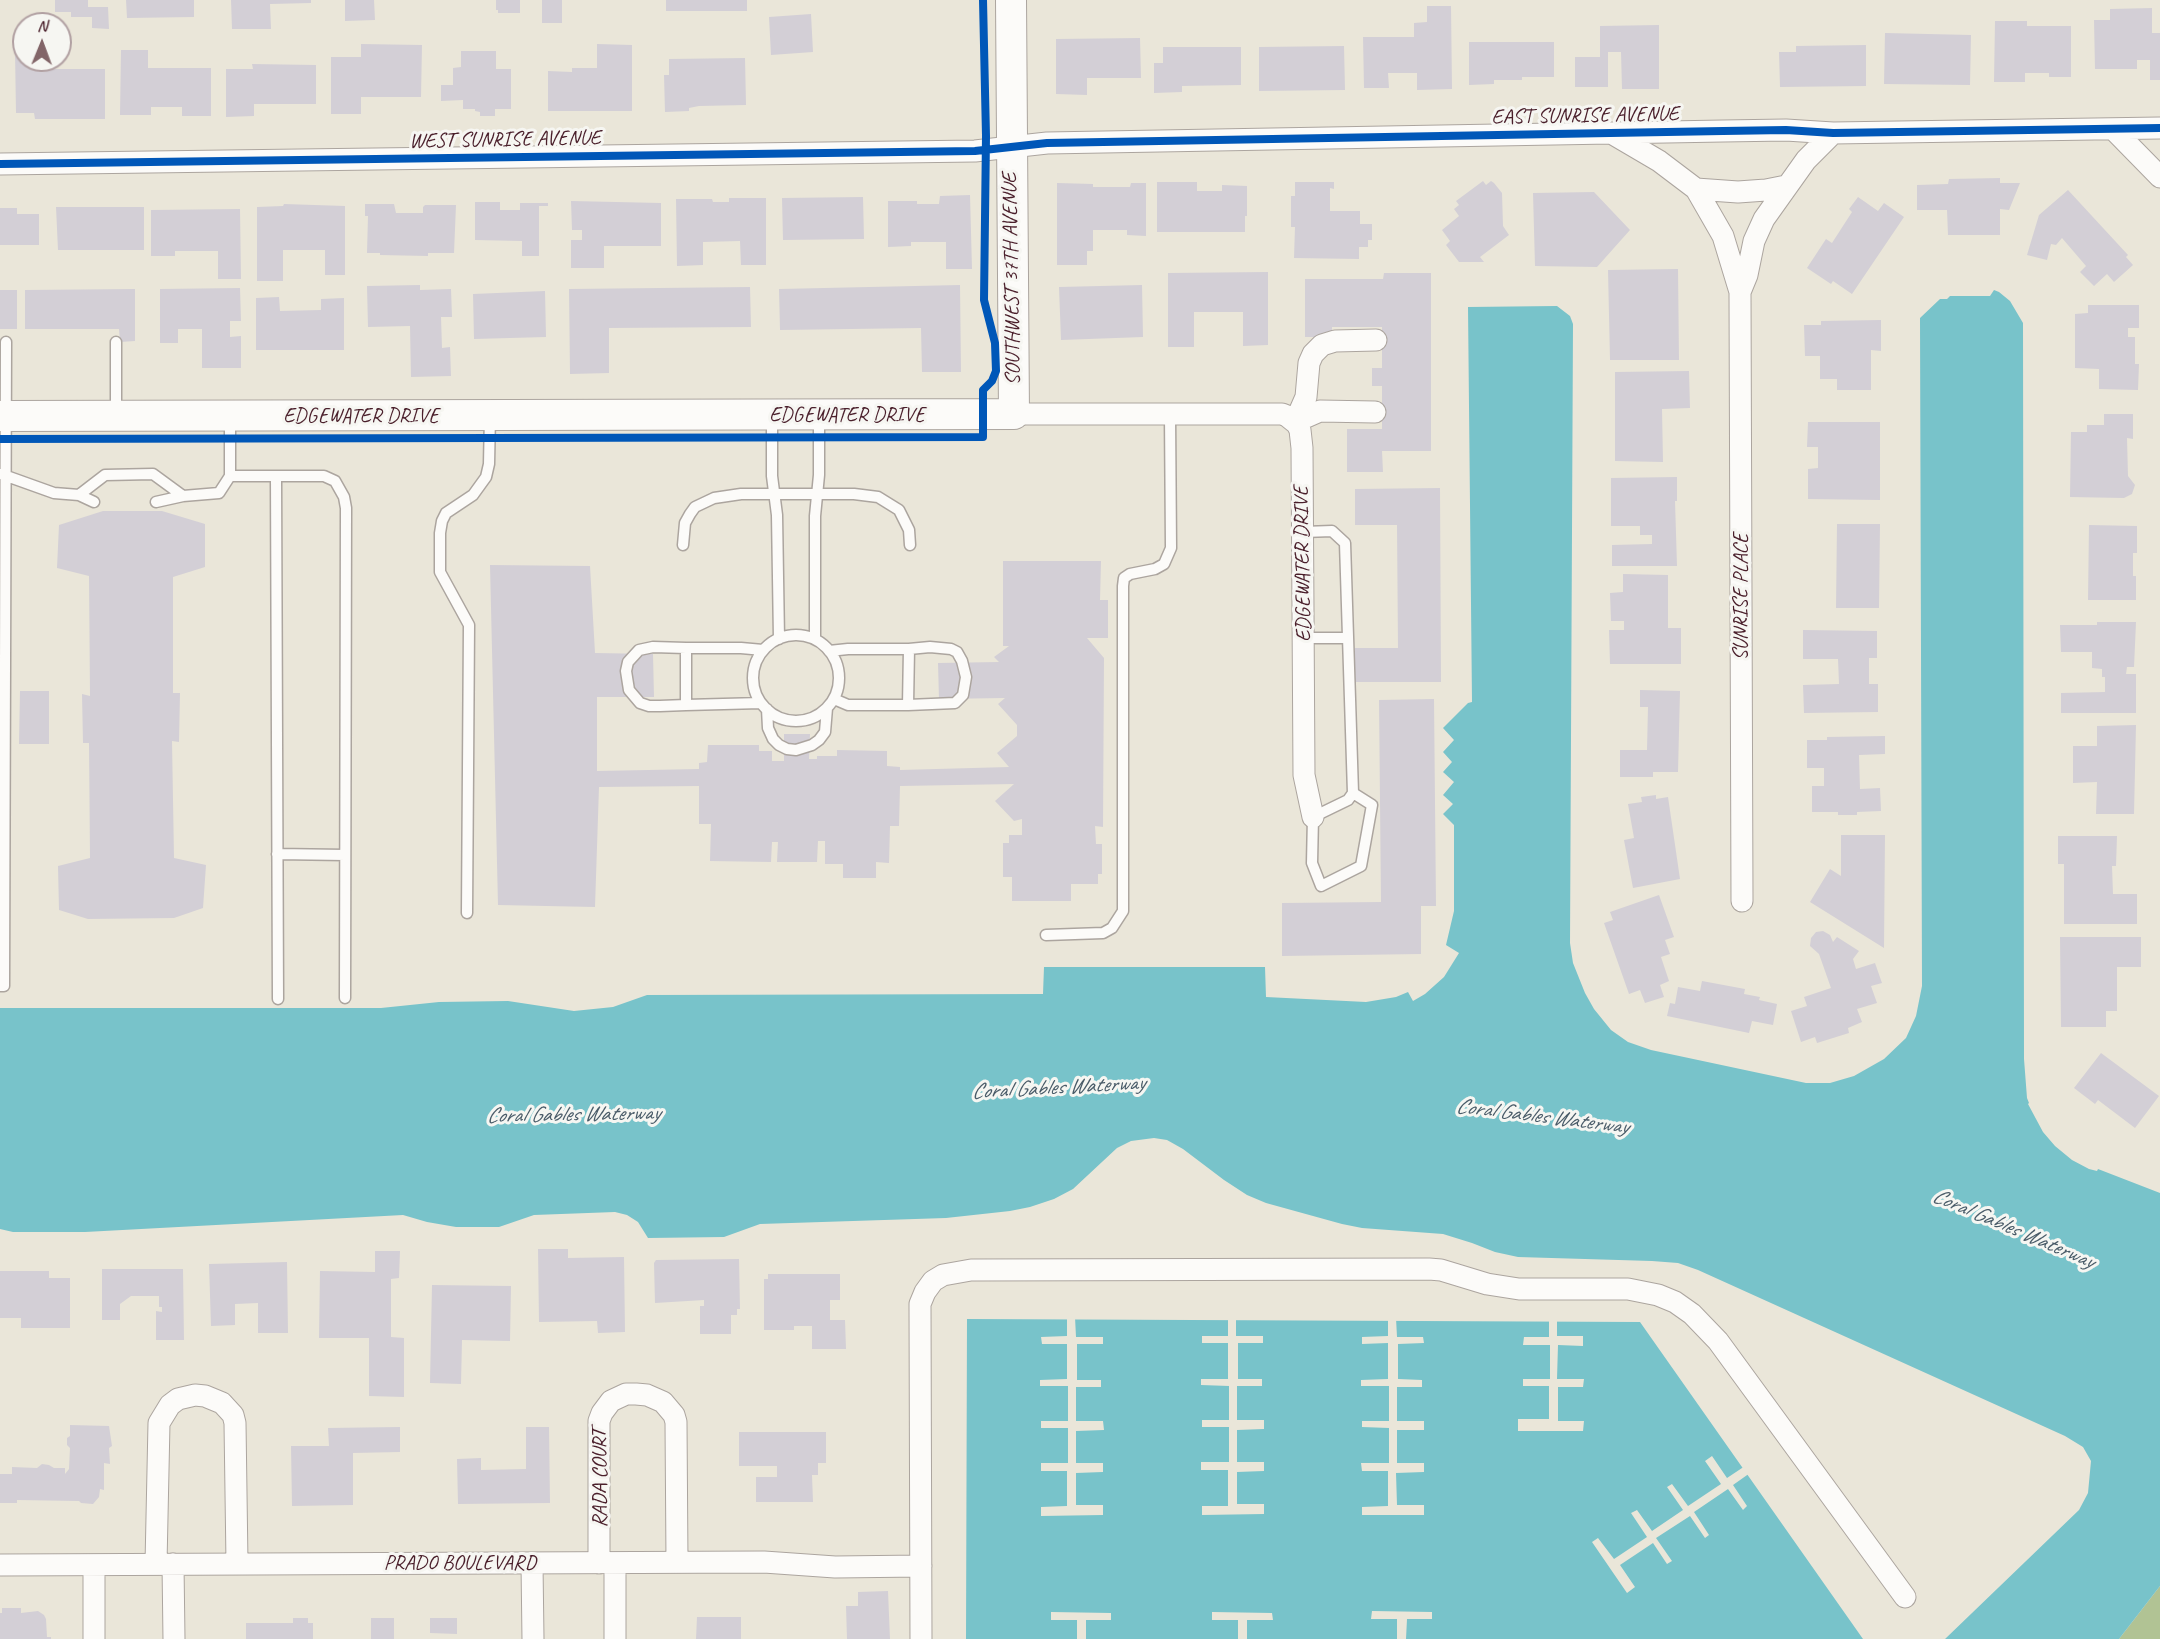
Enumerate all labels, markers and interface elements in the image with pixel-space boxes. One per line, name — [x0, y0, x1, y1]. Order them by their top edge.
north arrow — [12, 12, 72, 72]
text: N — [37, 16, 47, 36]
street label: EAST SUNRISE AVENUE — [1491, 102, 1679, 130]
street label: WEST SUNRISE AVENUE — [409, 126, 601, 154]
street label: SOUTHWEST 37TH AVENUE — [998, 173, 1026, 385]
street label: EDGEWATER DRIVE — [769, 402, 925, 428]
street label: EDGEWATER DRIVE — [283, 403, 439, 429]
street label: EDGEWATER DRIVE — [1289, 486, 1317, 642]
street label: SUNRISE PLACE — [1728, 533, 1754, 661]
water label: Coral Gables Waterway — [971, 1070, 1145, 1106]
water label: Coral Gables Waterway — [1454, 1093, 1630, 1141]
water label: Coral Gables Waterway — [486, 1100, 660, 1130]
water label: Coral Gables Waterway — [1928, 1183, 2098, 1275]
street label: RADA COURT — [587, 1429, 613, 1527]
street label: PRADO BOULEVARD — [384, 1550, 536, 1576]

